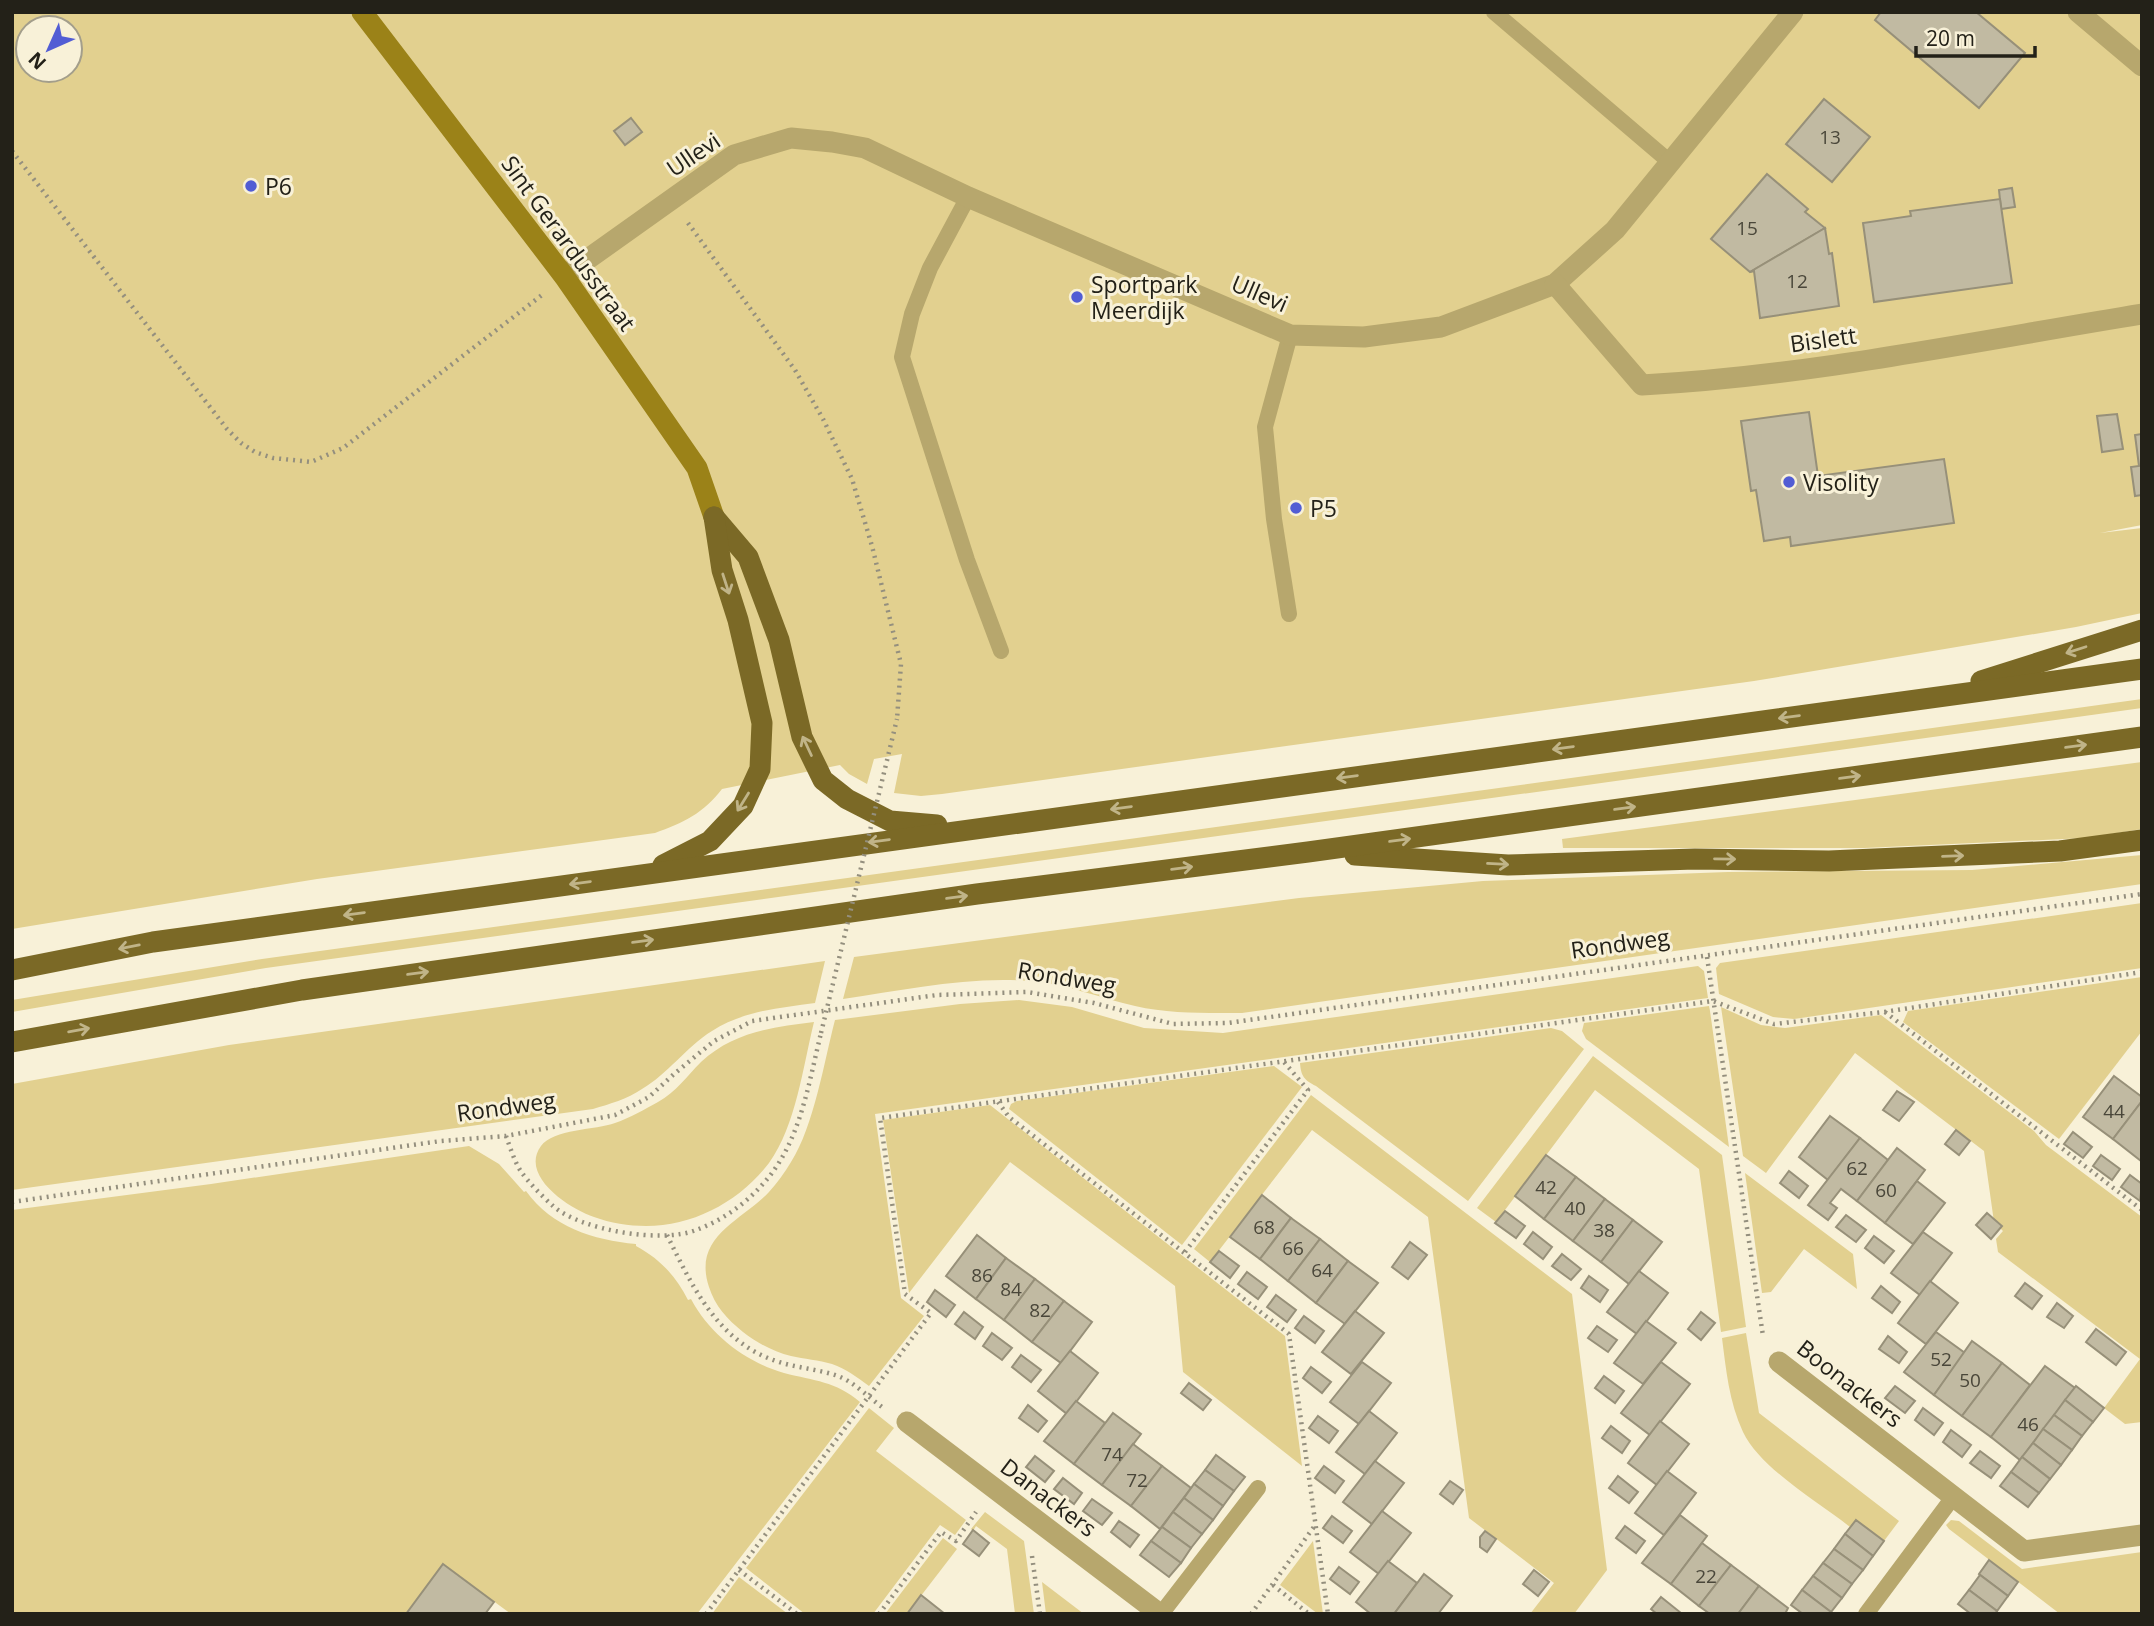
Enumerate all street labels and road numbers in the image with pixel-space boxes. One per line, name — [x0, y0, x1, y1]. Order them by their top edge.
street label: Ullevi — [660, 124, 726, 184]
street label: Sint Gerardusstraat — [495, 149, 643, 337]
street label: Ullevi — [1227, 267, 1293, 319]
street label: Bislett — [1788, 319, 1858, 359]
street label: Rondweg — [1569, 920, 1672, 966]
street label: Rondweg — [1015, 953, 1119, 1001]
street label: Rondweg — [455, 1083, 558, 1129]
street label: Boonackers — [1791, 1332, 1909, 1434]
street label: Danackers — [994, 1450, 1104, 1544]

